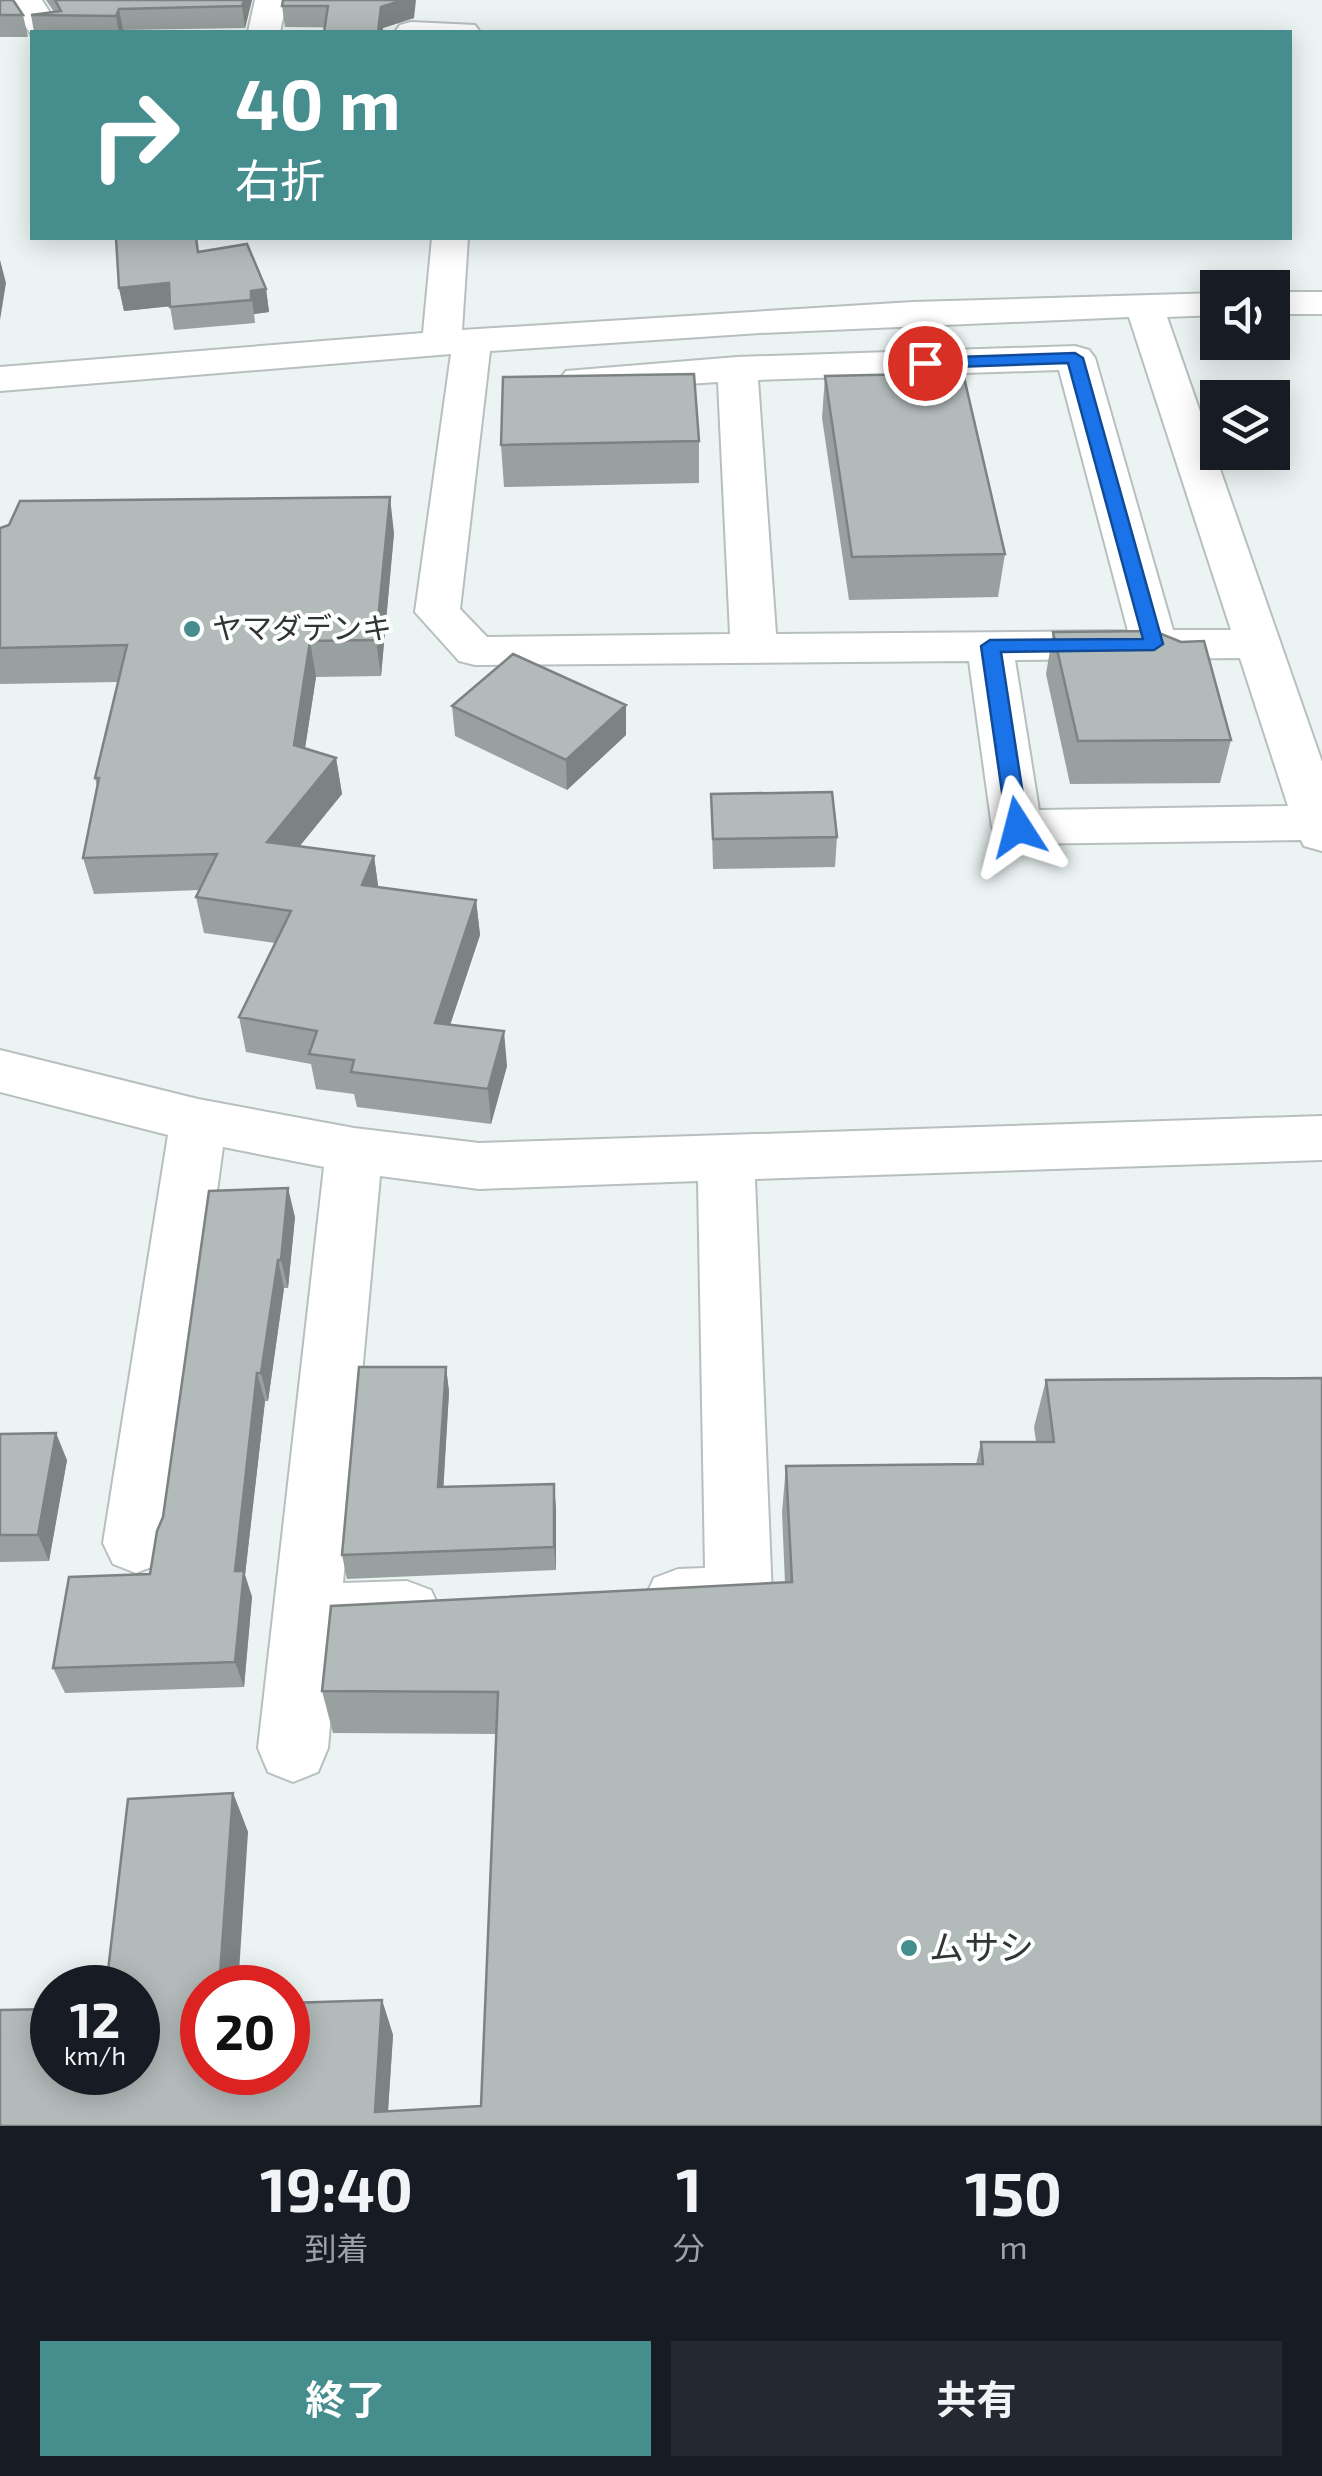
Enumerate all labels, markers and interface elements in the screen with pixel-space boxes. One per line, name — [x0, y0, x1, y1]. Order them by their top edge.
text: 40 m — [235, 60, 401, 144]
icon: right — [70, 70, 200, 200]
text: 右折 — [235, 152, 325, 206]
map controls — [1200, 270, 1290, 470]
button: sound — [1200, 270, 1290, 360]
pin — [883, 321, 968, 406]
icon: arrive — [898, 336, 953, 391]
button: layers — [1200, 380, 1290, 470]
place label: ヤマダデンキ — [212, 609, 392, 645]
marker: ヤマダデンキ — [181, 618, 203, 640]
position arrow — [966, 775, 1070, 879]
place label: ムサシ — [929, 1925, 1034, 1967]
marker: ムサシ — [898, 1937, 920, 1959]
speed limit sign: 20 — [180, 1965, 310, 2095]
text: 12 — [70, 1988, 120, 2048]
text: km/h — [64, 2040, 126, 2070]
text: 19:40 — [260, 2152, 413, 2224]
text: 1 — [676, 2152, 702, 2224]
text: 150 — [965, 2156, 1062, 2228]
text: m — [999, 2227, 1028, 2265]
text: 到着 — [304, 2228, 368, 2266]
text: 分 — [673, 2228, 705, 2266]
button: 終了 — [40, 2341, 651, 2456]
button: 共有 — [671, 2341, 1282, 2456]

